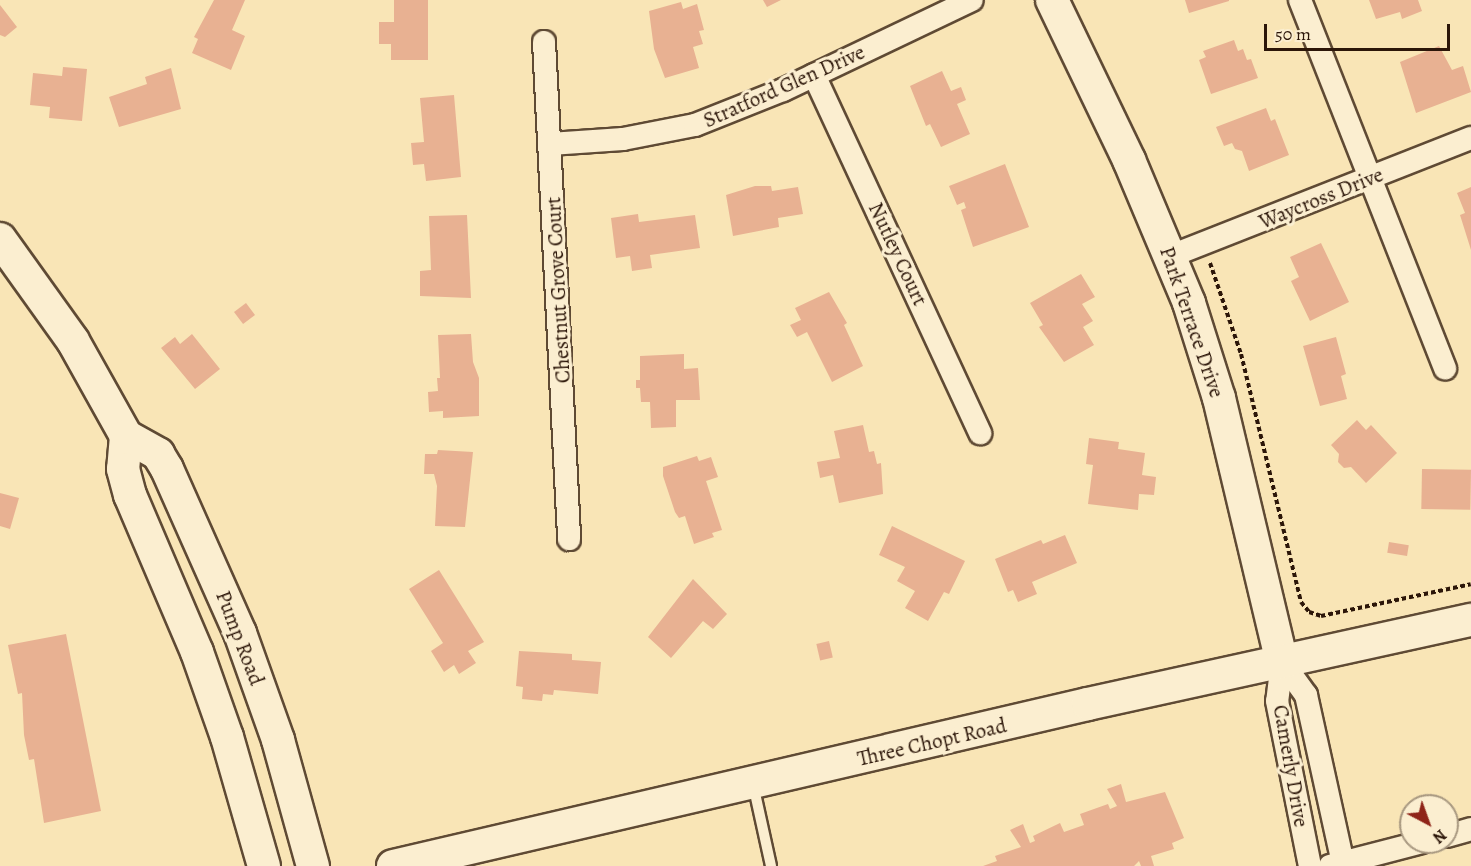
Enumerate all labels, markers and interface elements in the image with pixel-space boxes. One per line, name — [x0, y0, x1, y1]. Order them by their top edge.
scale bar — [1267, 12, 1453, 50]
text: 50 m — [1275, 22, 1311, 46]
street label: Stratford Glen Drive — [699, 39, 869, 133]
street label: Waycross Drive — [1255, 162, 1387, 234]
street label: Chestnut Grove Court — [541, 196, 575, 384]
street label: Nutley Court — [863, 198, 933, 310]
street label: Park Terrace Drive — [1154, 243, 1230, 401]
street label: Pump Road — [210, 587, 270, 689]
street label: Camerly Drive — [1268, 703, 1314, 829]
street label: Three Chopt Road — [855, 713, 1009, 771]
north arrow — [1399, 794, 1459, 854]
text: N — [1428, 824, 1451, 848]

